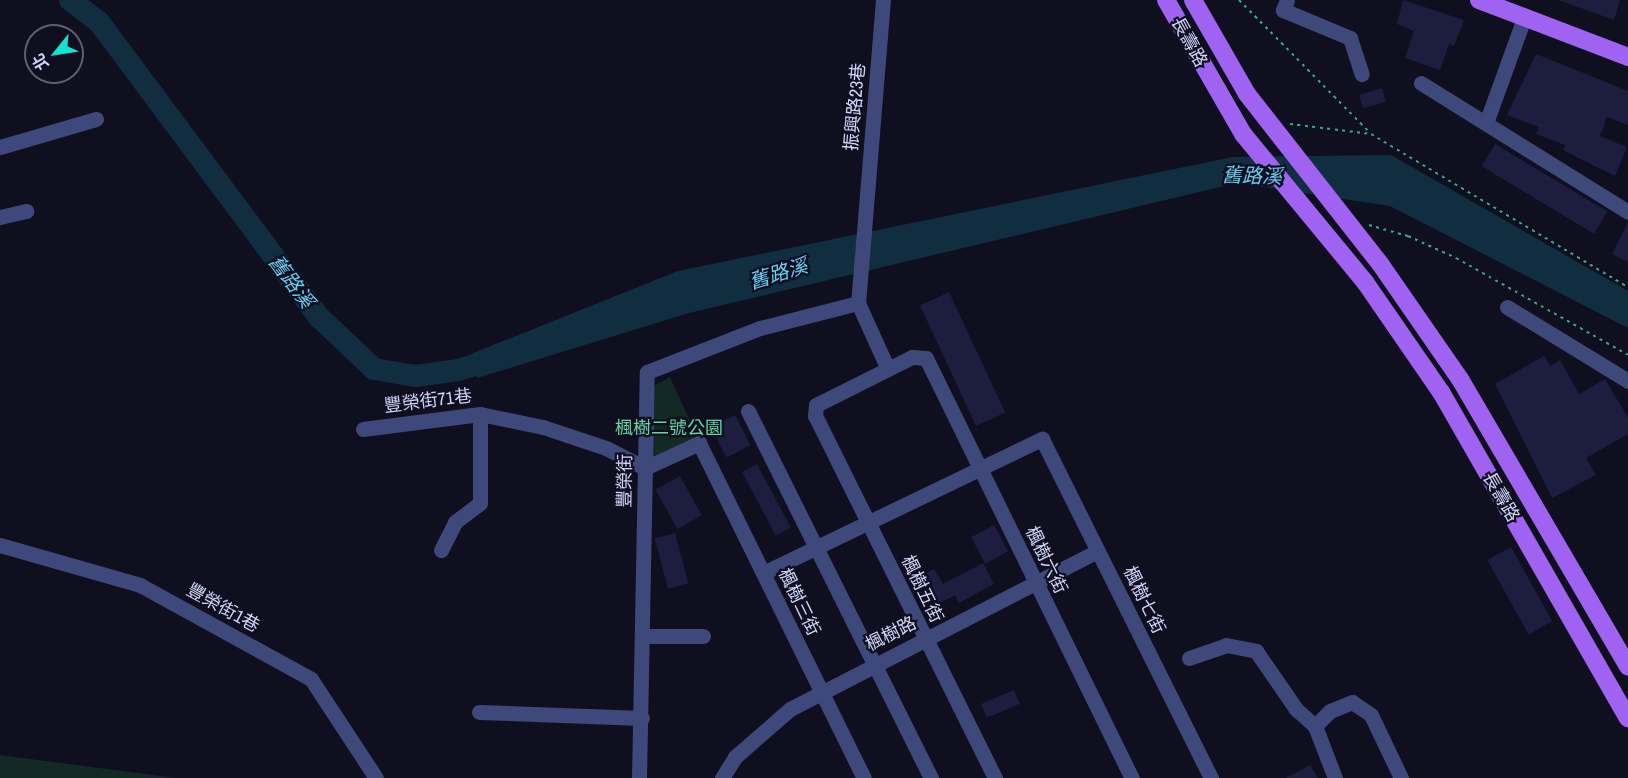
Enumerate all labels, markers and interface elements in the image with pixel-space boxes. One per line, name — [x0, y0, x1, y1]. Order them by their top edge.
street label: 長壽路 — [1166, 13, 1212, 71]
north arrow — [24, 24, 84, 84]
text: 北 — [27, 50, 54, 74]
street label: 振興路23巷 — [840, 62, 870, 152]
water label: 舊路溪 — [1222, 162, 1282, 188]
water label: 舊路溪 — [264, 250, 320, 312]
water label: 舊路溪 — [746, 253, 810, 293]
street label: 豐榮街71巷 — [383, 385, 473, 417]
park label: 楓樹二號公園 — [615, 417, 723, 439]
street label: 豐榮街 — [614, 454, 636, 508]
street label: 長壽路 — [1478, 468, 1524, 526]
street label: 楓樹六街 — [1021, 523, 1071, 597]
street label: 楓樹五街 — [897, 552, 947, 626]
street label: 楓樹七街 — [1119, 563, 1169, 637]
street label: 楓樹三街 — [774, 565, 824, 639]
street label: 豐榮街1巷 — [183, 579, 263, 637]
street label: 楓樹路 — [862, 612, 920, 656]

